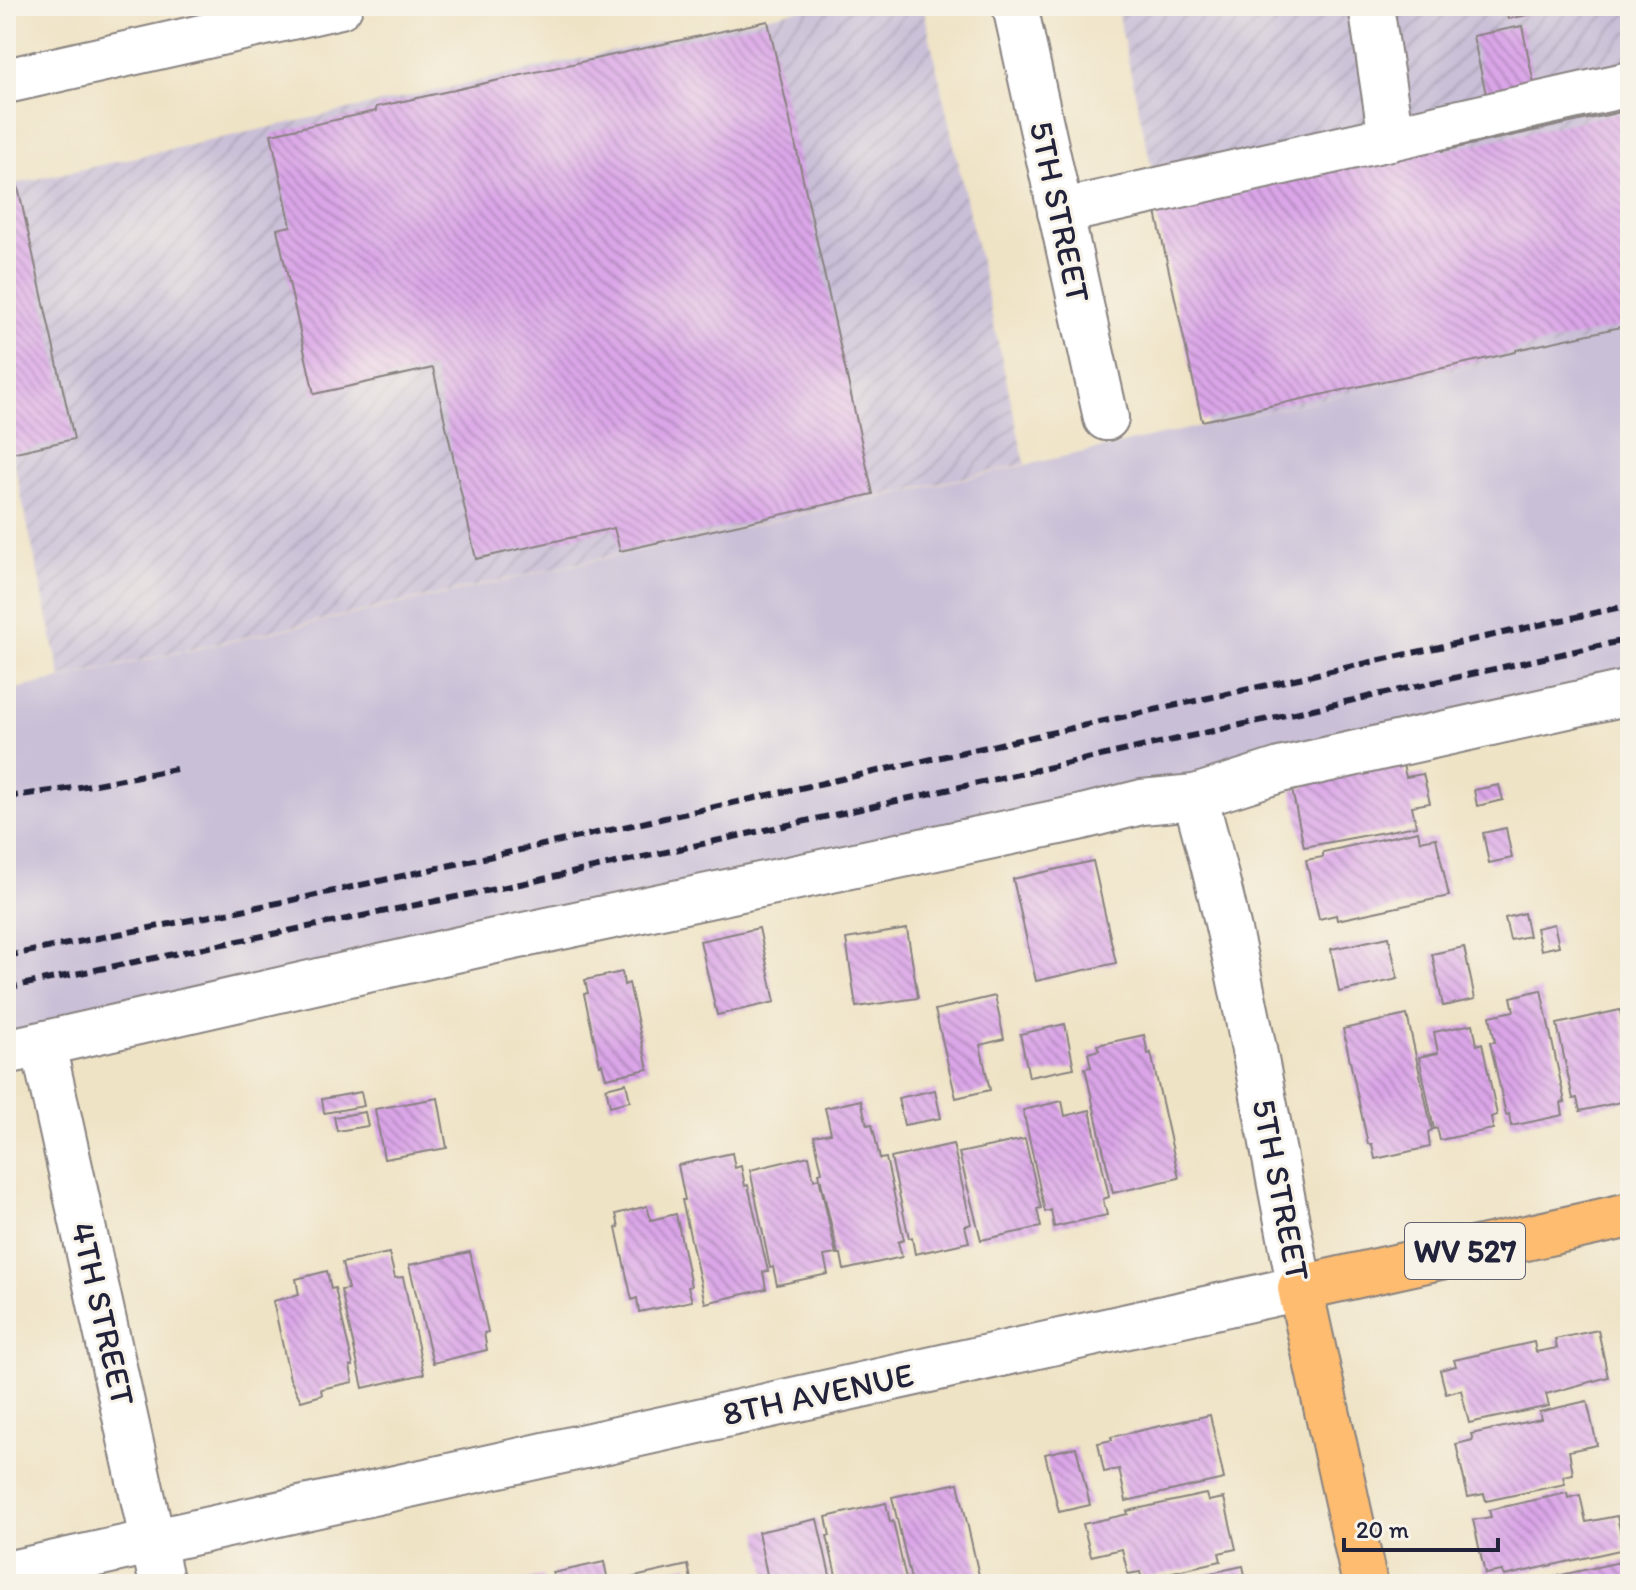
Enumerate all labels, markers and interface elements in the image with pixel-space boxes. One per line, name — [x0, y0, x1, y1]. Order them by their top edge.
street label: 5TH STREET — [1021, 118, 1099, 306]
street label: 5TH STREET — [1243, 1096, 1319, 1284]
street label: 4TH STREET — [62, 1218, 144, 1410]
road number: WV 527 — [1405, 1223, 1525, 1279]
street label: 8TH AVENUE — [719, 1354, 917, 1434]
scale bar — [1344, 1502, 1498, 1552]
text: 20 m — [1356, 1515, 1409, 1544]

